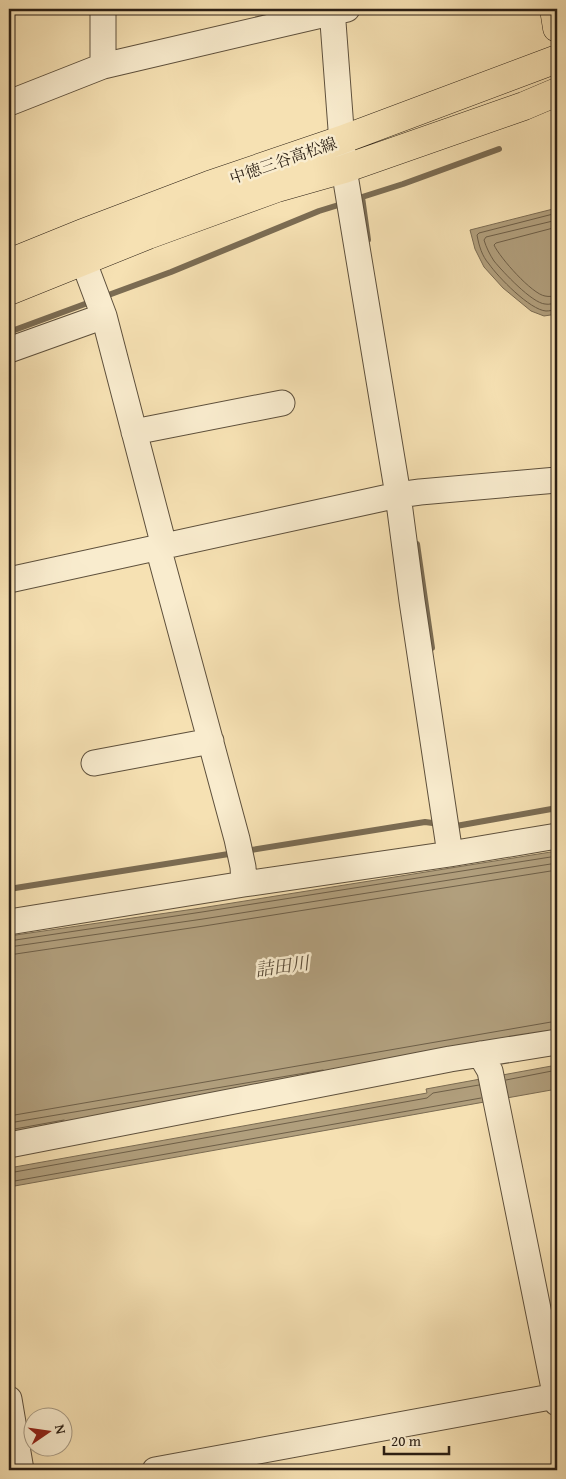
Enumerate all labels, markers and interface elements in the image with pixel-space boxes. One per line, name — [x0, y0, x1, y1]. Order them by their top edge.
street label: 中徳三谷高松線 — [226, 130, 340, 190]
water label: 詰田川 — [253, 949, 313, 983]
north arrow — [22, 1406, 72, 1456]
text: N — [50, 1422, 72, 1437]
scale bar — [384, 1424, 448, 1456]
text: 20 m — [391, 1430, 422, 1451]

